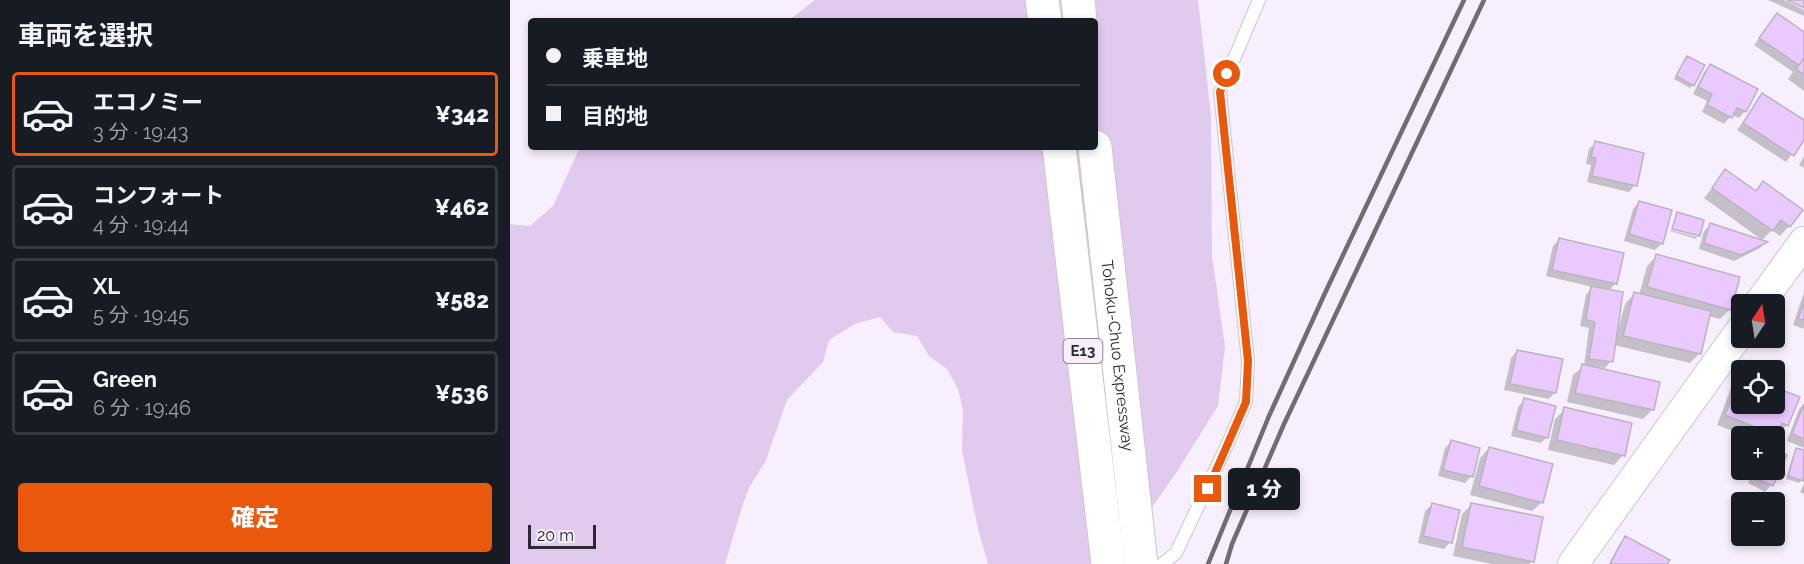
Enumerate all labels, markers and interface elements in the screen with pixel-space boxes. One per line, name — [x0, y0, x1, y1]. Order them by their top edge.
text: 車両を選択 — [18, 20, 153, 51]
text: 乗車地 — [582, 45, 648, 71]
route start — [1213, 60, 1240, 87]
icon: car — [21, 87, 75, 141]
text: エコノミー — [93, 89, 203, 115]
text: ¥342 — [435, 101, 489, 127]
text: 目的地 — [582, 103, 648, 129]
text: 3 分 · 19:43 — [93, 120, 188, 144]
icon: car — [21, 180, 75, 234]
text: コンフォート — [93, 182, 224, 208]
text: ¥462 — [434, 194, 489, 220]
text: 4 分 · 19:44 — [93, 213, 189, 237]
street label: Tohoku-Chuo Expressway — [1098, 259, 1138, 453]
icon: car — [21, 273, 75, 327]
text: XL — [93, 273, 120, 299]
text: ¥582 — [435, 287, 489, 313]
north arrow — [1731, 294, 1785, 348]
map controls — [1731, 294, 1785, 546]
text: 5 分 · 19:45 — [93, 303, 189, 327]
road number: E13 — [1064, 339, 1102, 363]
button: locate — [1731, 360, 1785, 414]
icon: car — [21, 366, 75, 420]
text: Green — [93, 366, 157, 392]
text: ¥536 — [435, 380, 489, 406]
text: 6 分 · 19:46 — [93, 396, 191, 420]
button: + — [1731, 426, 1785, 480]
callout: 1 分 — [1229, 468, 1301, 510]
route end — [1194, 475, 1221, 502]
text: 1 分 — [1246, 477, 1282, 501]
button: 確定 — [18, 483, 492, 552]
button: − — [1731, 492, 1785, 546]
scale bar — [528, 522, 596, 550]
text: 20 m — [537, 526, 574, 545]

